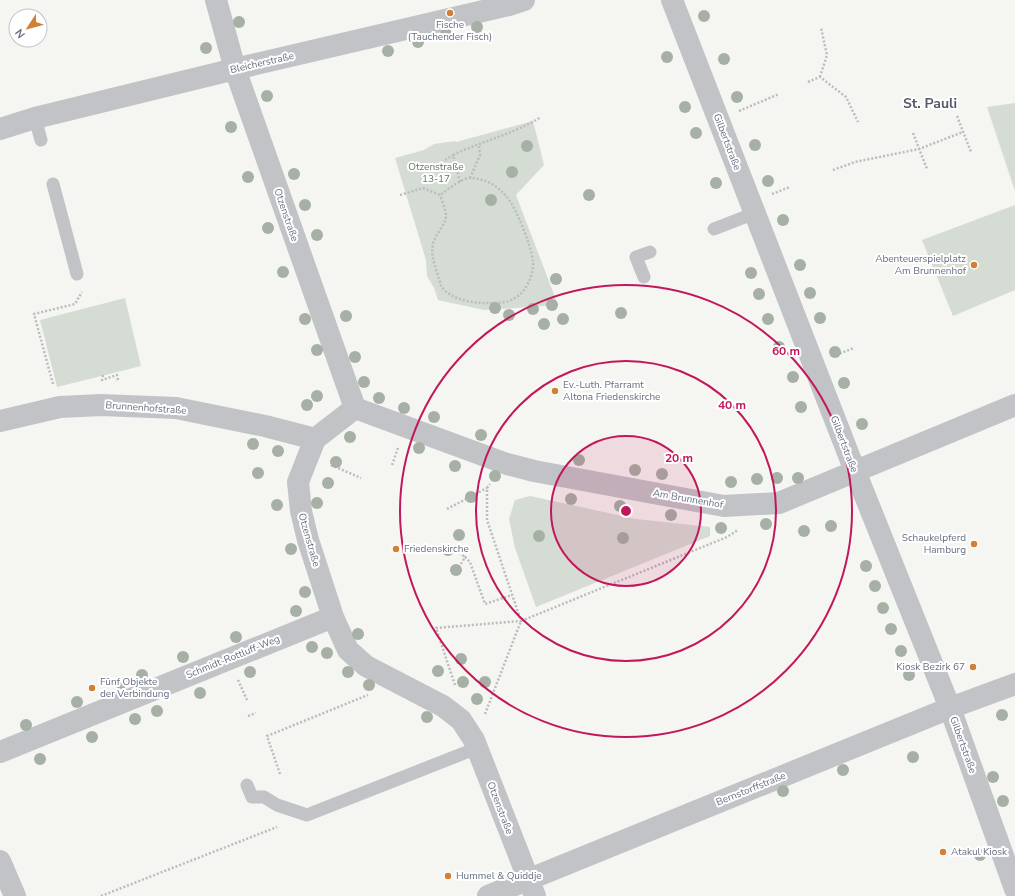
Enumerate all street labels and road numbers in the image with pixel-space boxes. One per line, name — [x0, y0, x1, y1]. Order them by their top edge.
street label: Bleicherstraße — [229, 49, 295, 77]
street label: Gilbertstraße — [710, 112, 744, 172]
street label: Otzenstraße — [270, 187, 302, 243]
street label: Brunnenhofstraße — [105, 398, 187, 418]
street label: Gilbertstraße — [827, 414, 861, 474]
street label: Am Brunnenhof — [652, 486, 725, 512]
street label: Otzenstraße — [295, 512, 323, 568]
street label: Schmidt-Rottluff-Weg — [184, 632, 282, 682]
street label: Gilbertstraße — [946, 715, 980, 775]
street label: Bernstorffstraße — [714, 769, 788, 809]
street label: Otzenstraße — [484, 780, 516, 836]

